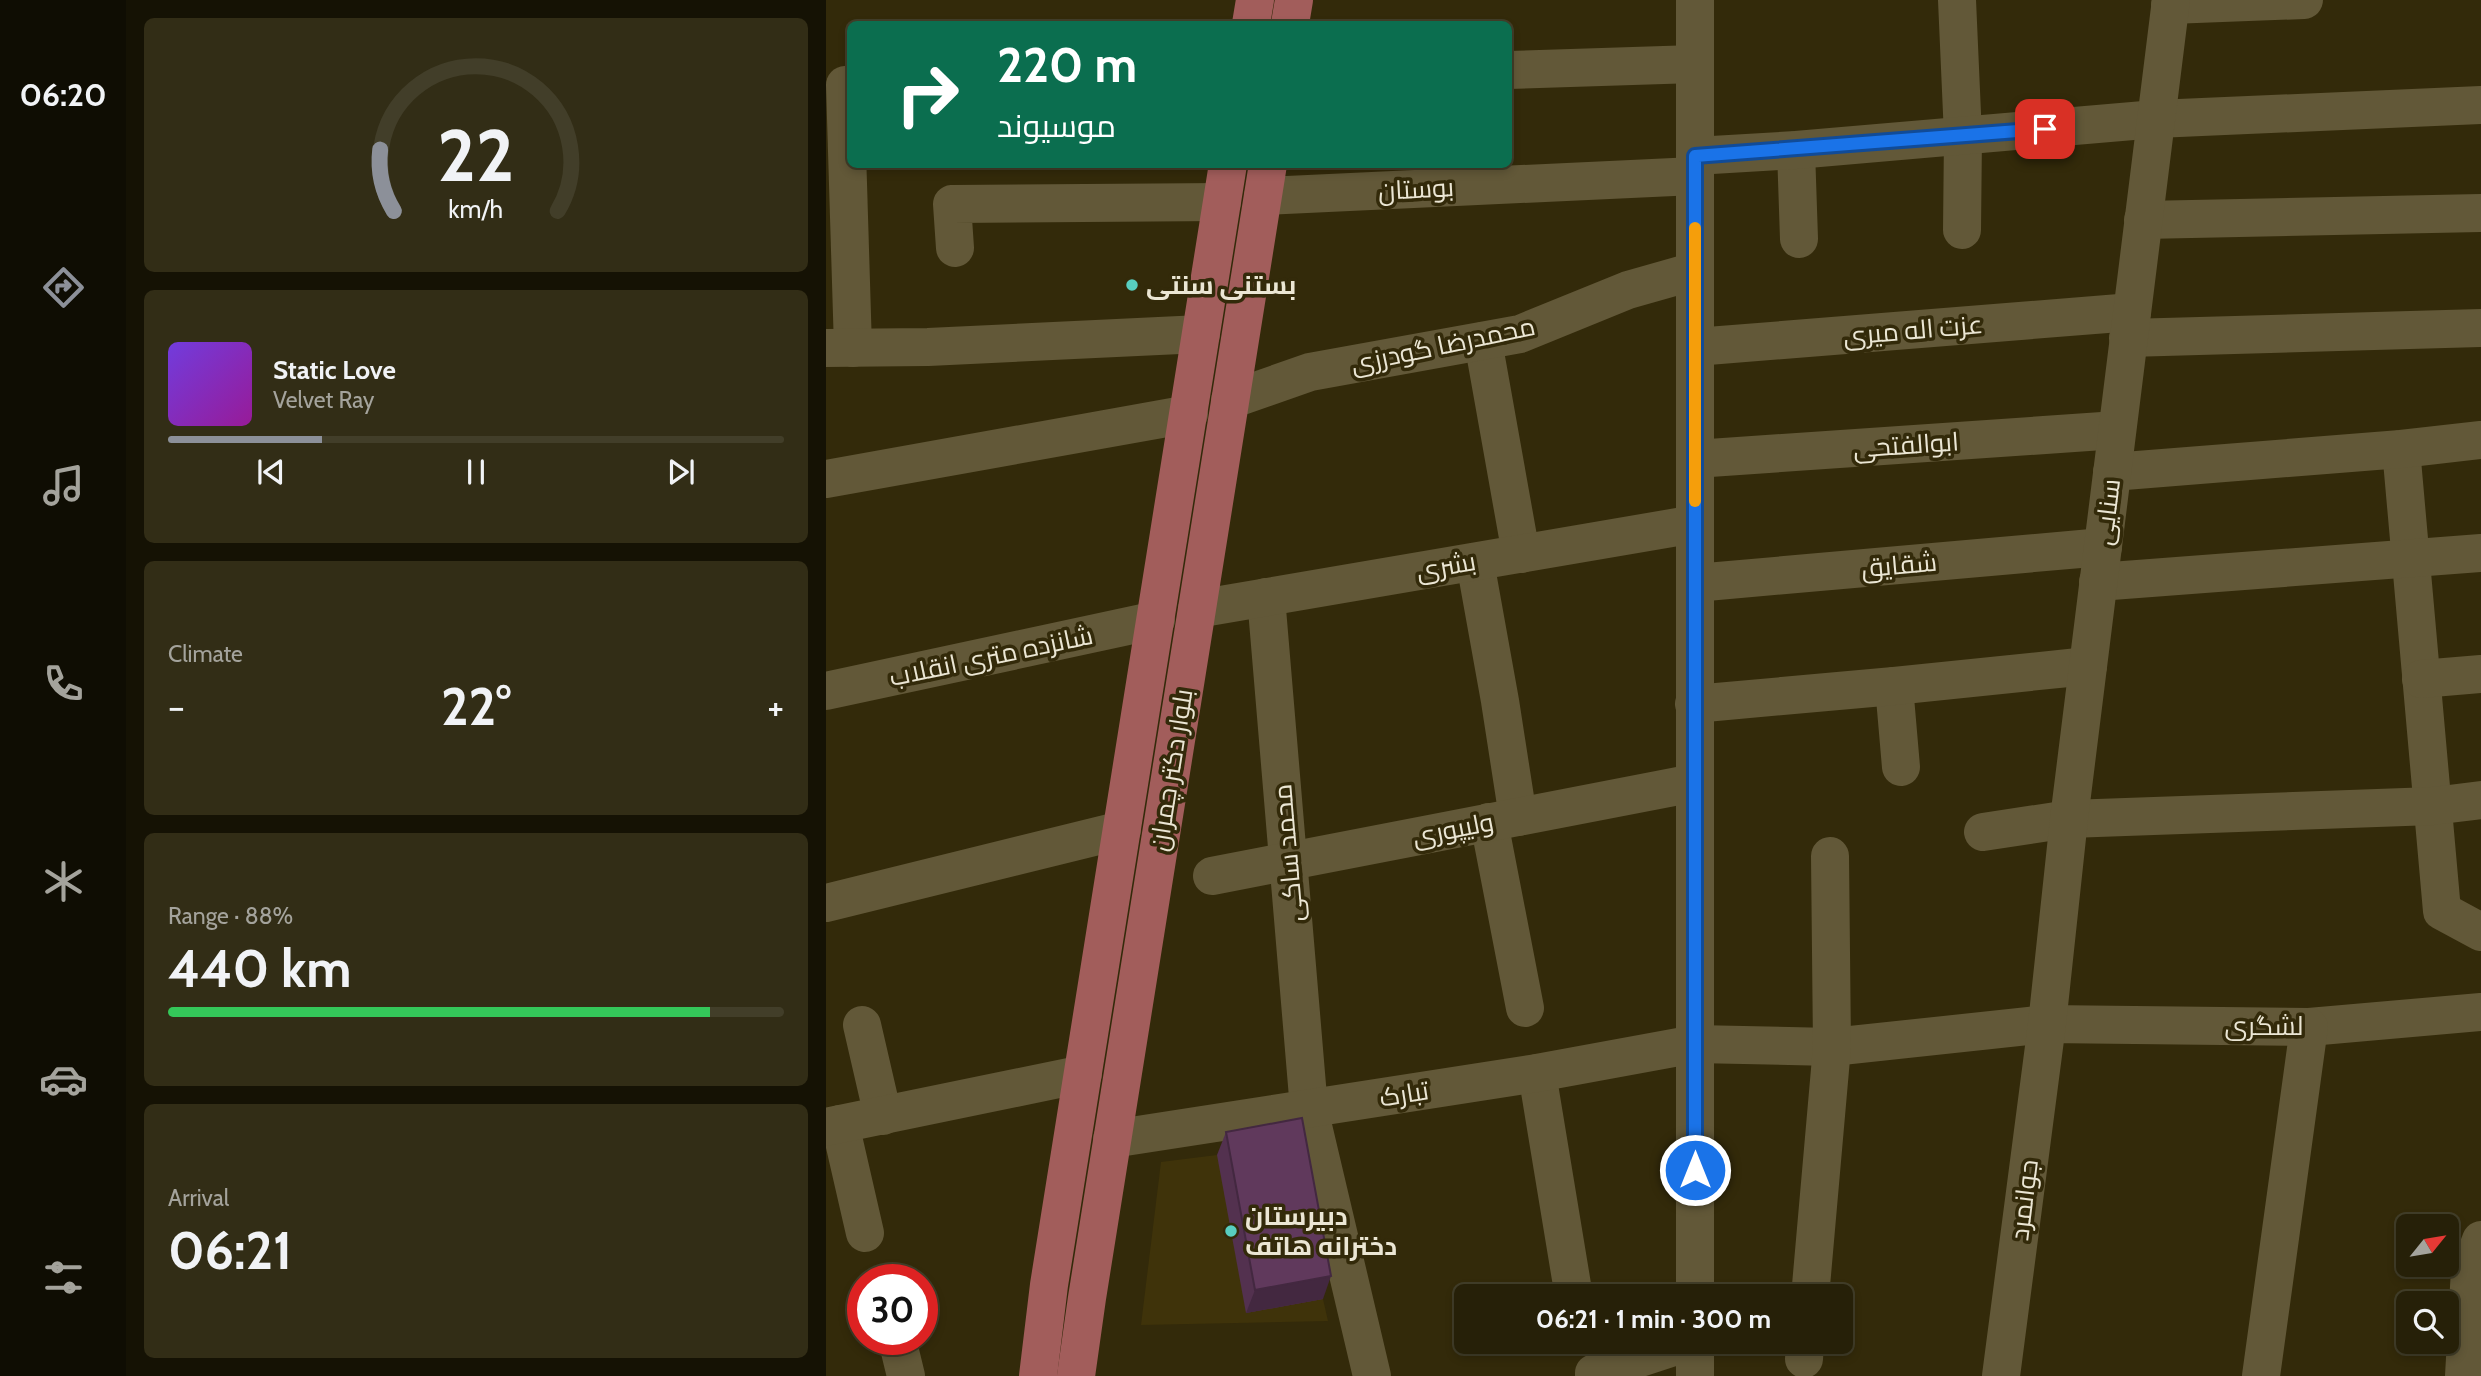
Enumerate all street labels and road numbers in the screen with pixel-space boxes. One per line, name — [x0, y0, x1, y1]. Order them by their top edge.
street label: بوستان — [1377, 171, 1455, 207]
street label: عزت اله میری — [1842, 308, 1984, 352]
street label: محمدرضا گودرزی — [1348, 310, 1538, 380]
street label: ابوالفتحی — [1852, 425, 1960, 465]
street label: سنایی — [2087, 477, 2127, 547]
street label: بشری — [1414, 545, 1478, 587]
street label: شقایق — [1860, 546, 1938, 584]
street label: شانزده متری انقلاب — [886, 619, 1096, 693]
street label: بلوار دکتر چمران — [1142, 687, 1201, 854]
street label: محمد ساکی — [1266, 783, 1310, 923]
street label: ولیپوری — [1410, 805, 1496, 853]
street label: لشگری — [2224, 1010, 2304, 1042]
street label: تبارک — [1377, 1074, 1431, 1114]
street label: جوانمرد — [2003, 1158, 2045, 1242]

